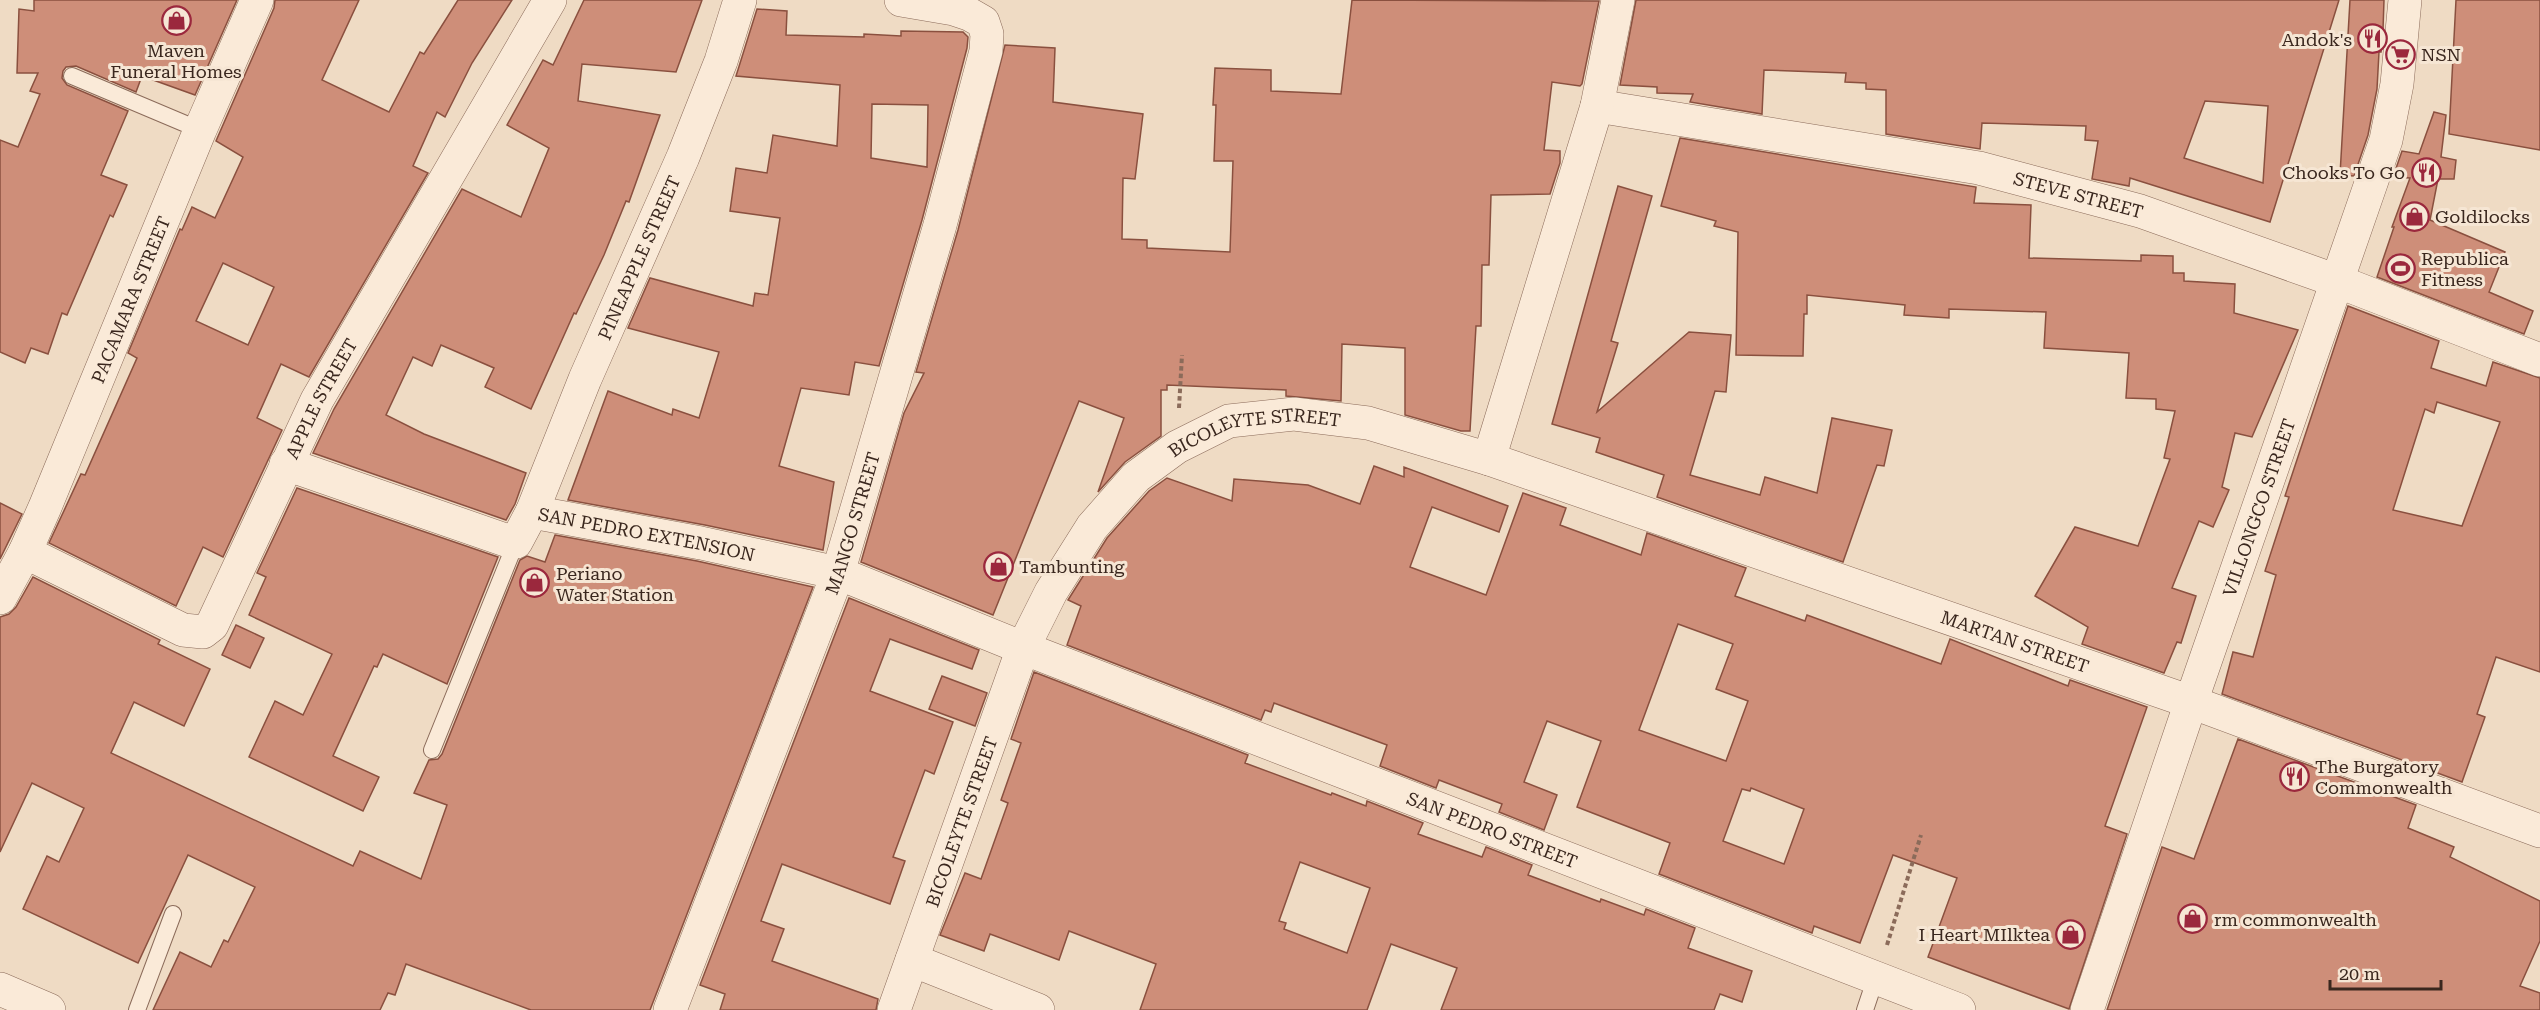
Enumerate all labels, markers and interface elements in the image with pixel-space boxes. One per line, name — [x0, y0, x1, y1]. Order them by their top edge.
shop icon: Maven Funeral Homes — [160, 5, 192, 37]
restaurant icon: Andok's — [2357, 23, 2389, 55]
place label: Andok's — [2282, 29, 2352, 50]
supermarket icon: NSN — [2384, 38, 2416, 70]
place label: Maven Funeral Homes — [110, 40, 242, 82]
place label: NSN — [2421, 44, 2461, 65]
restaurant icon: Chooks To Go — [2410, 156, 2442, 188]
place label: Chooks To Go — [2282, 162, 2405, 183]
street label: STEVE STREET — [2011, 167, 2146, 222]
street label: PINEAPPLE STREET — [593, 172, 684, 343]
shop icon: Goldilocks — [2398, 200, 2430, 232]
place label: Goldilocks — [2435, 206, 2530, 227]
street label: PACAMARA STREET — [87, 213, 174, 386]
place label: Republica Fitness — [2421, 248, 2509, 290]
sports icon: Republica Fitness — [2384, 252, 2416, 284]
street label: APPLE STREET — [281, 335, 361, 462]
street label: BICOLEYTE STREET — [1164, 404, 1342, 461]
street label: VILLONGCO STREET — [2218, 416, 2299, 599]
street label: MANGO STREET — [820, 450, 883, 597]
street label: SAN PEDRO EXTENSION — [537, 503, 757, 565]
shop icon: Tambunting — [982, 550, 1014, 582]
place label: Tambunting — [1019, 556, 1125, 577]
place label: Periano Water Station — [556, 563, 674, 605]
shop icon: Periano Water Station — [519, 567, 551, 599]
street label: MARTAN STREET — [1938, 606, 2092, 676]
street label: BICOLEYTE STREET — [921, 733, 1001, 910]
place label: The Burgatory Commonwealth — [2315, 756, 2453, 798]
restaurant icon: The Burgatory Commonwealth — [2278, 760, 2310, 792]
street label: SAN PEDRO STREET — [1404, 787, 1581, 872]
shop icon: rm commonwealth — [2177, 903, 2209, 935]
place label: rm commonwealth — [2214, 909, 2377, 930]
shop icon: I Heart MIlktea — [2055, 918, 2087, 950]
place label: I Heart MIlktea — [1918, 924, 2050, 945]
scale bar — [2330, 953, 2441, 991]
text: 20 m — [2339, 963, 2380, 984]

